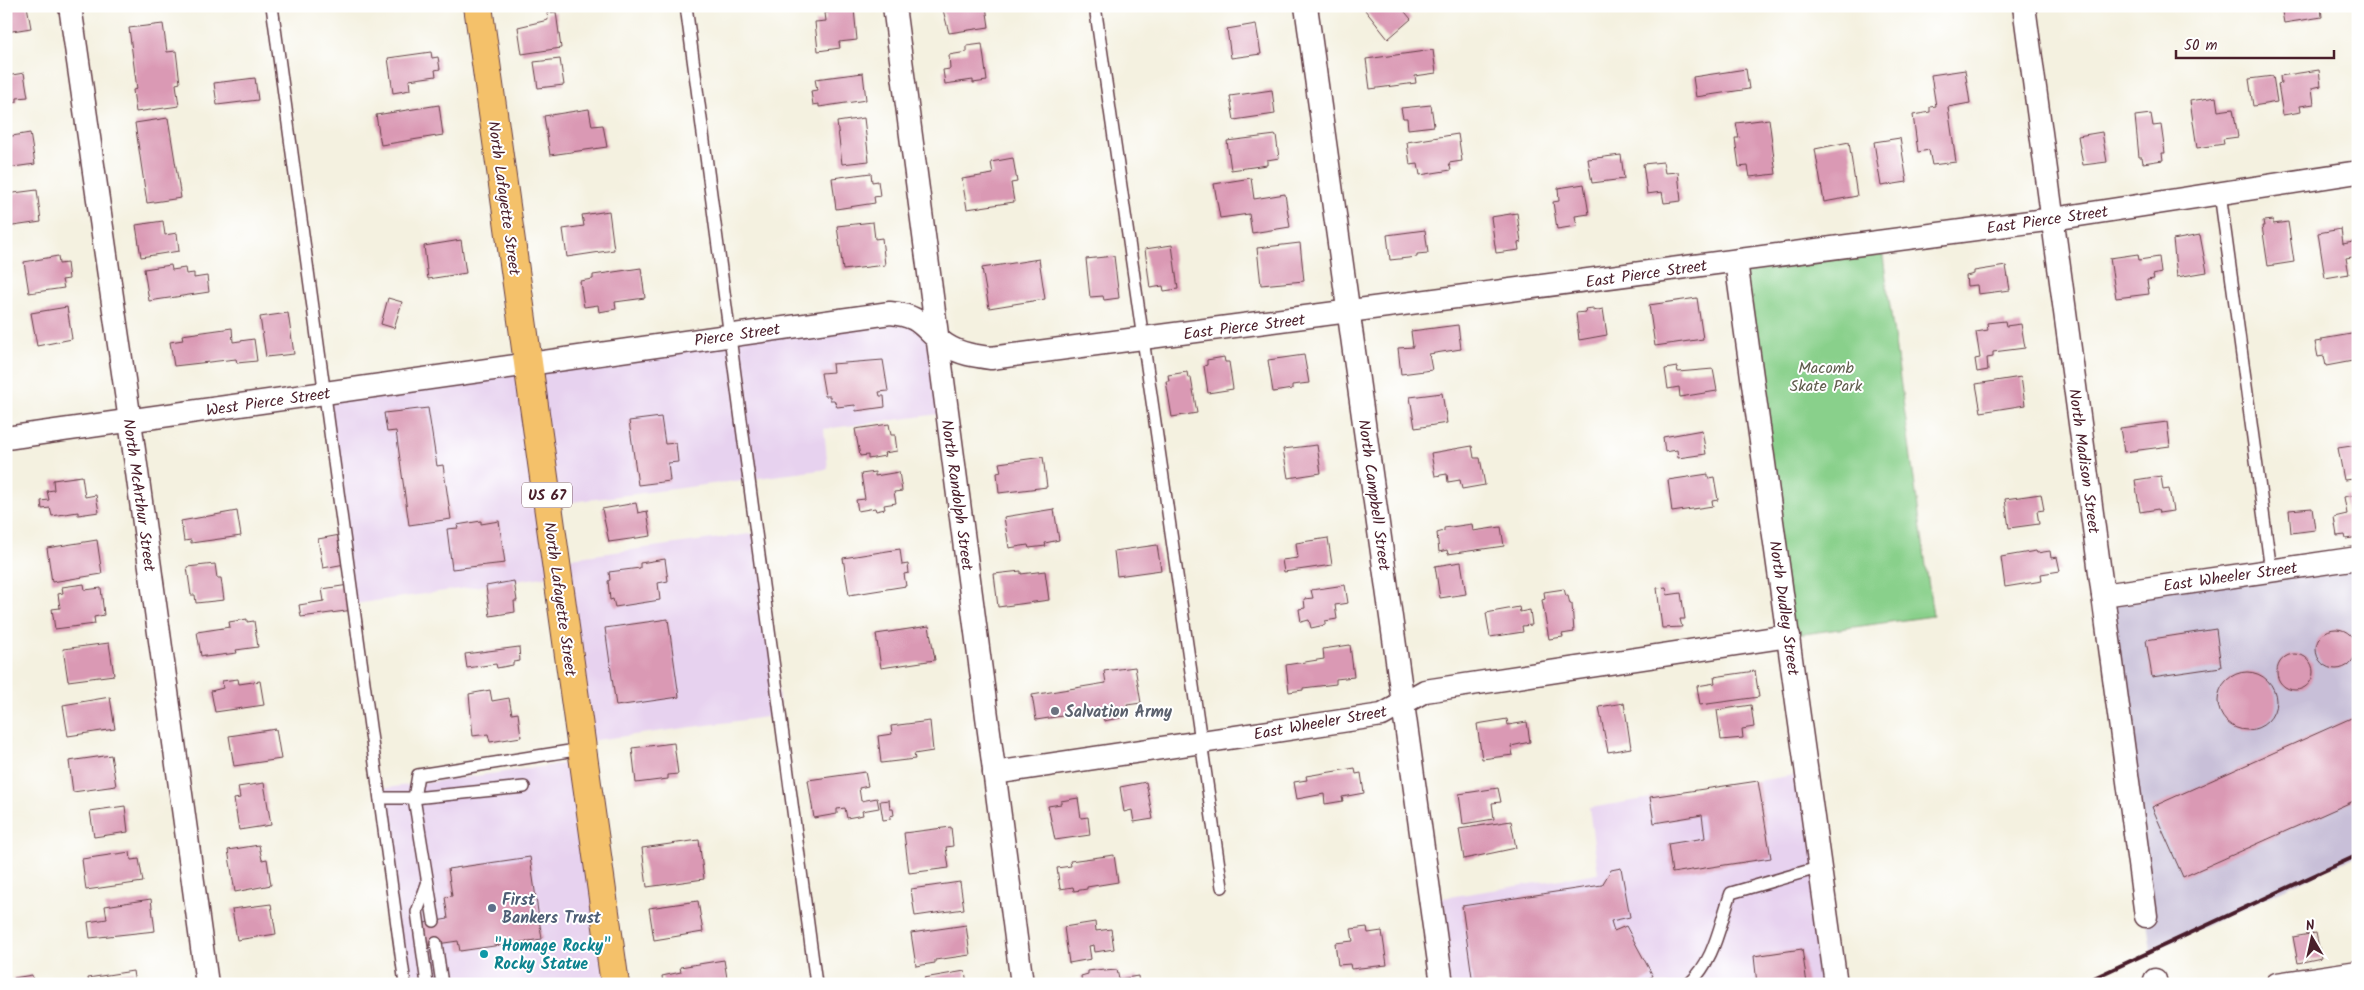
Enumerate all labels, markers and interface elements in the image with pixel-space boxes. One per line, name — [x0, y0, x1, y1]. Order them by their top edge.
scale bar — [2176, 28, 2334, 60]
text: 50 m — [2184, 34, 2218, 58]
street label: North Lafayette Street — [480, 119, 527, 278]
street label: East Pierce Street — [1985, 199, 2110, 241]
street label: East Pierce Street — [1584, 253, 1709, 295]
street label: East Pierce Street — [1182, 308, 1307, 347]
street label: Pierce Street — [693, 317, 782, 354]
park label: Macomb Skate Park — [1790, 356, 1863, 399]
street label: West Pierce Street — [204, 381, 333, 424]
street label: North Madison Street — [2061, 387, 2106, 536]
street label: North McArthur Street — [115, 417, 162, 574]
street label: North Randolph Street — [934, 418, 980, 573]
street label: North Campbell Street — [1351, 418, 1397, 573]
road number: US 67 — [522, 482, 572, 508]
street label: North Lafayette Street — [536, 520, 583, 679]
street label: North Dudley Street — [1762, 539, 1805, 678]
street label: East Wheeler Street — [2162, 556, 2300, 599]
street label: East Wheeler Street — [1252, 699, 1390, 748]
place label: Salvation Army — [1065, 700, 1173, 725]
marker: Salvation Army — [1049, 705, 1061, 717]
place label: First Bankers Trust — [502, 888, 602, 931]
marker: First Bankers Trust — [486, 902, 498, 914]
north arrow — [2286, 912, 2336, 962]
text: N — [2304, 915, 2316, 938]
place label: "Homage Rocky" Rocky Statue — [494, 934, 611, 977]
marker: "Homage Rocky" Rocky Statue — [478, 948, 490, 960]

